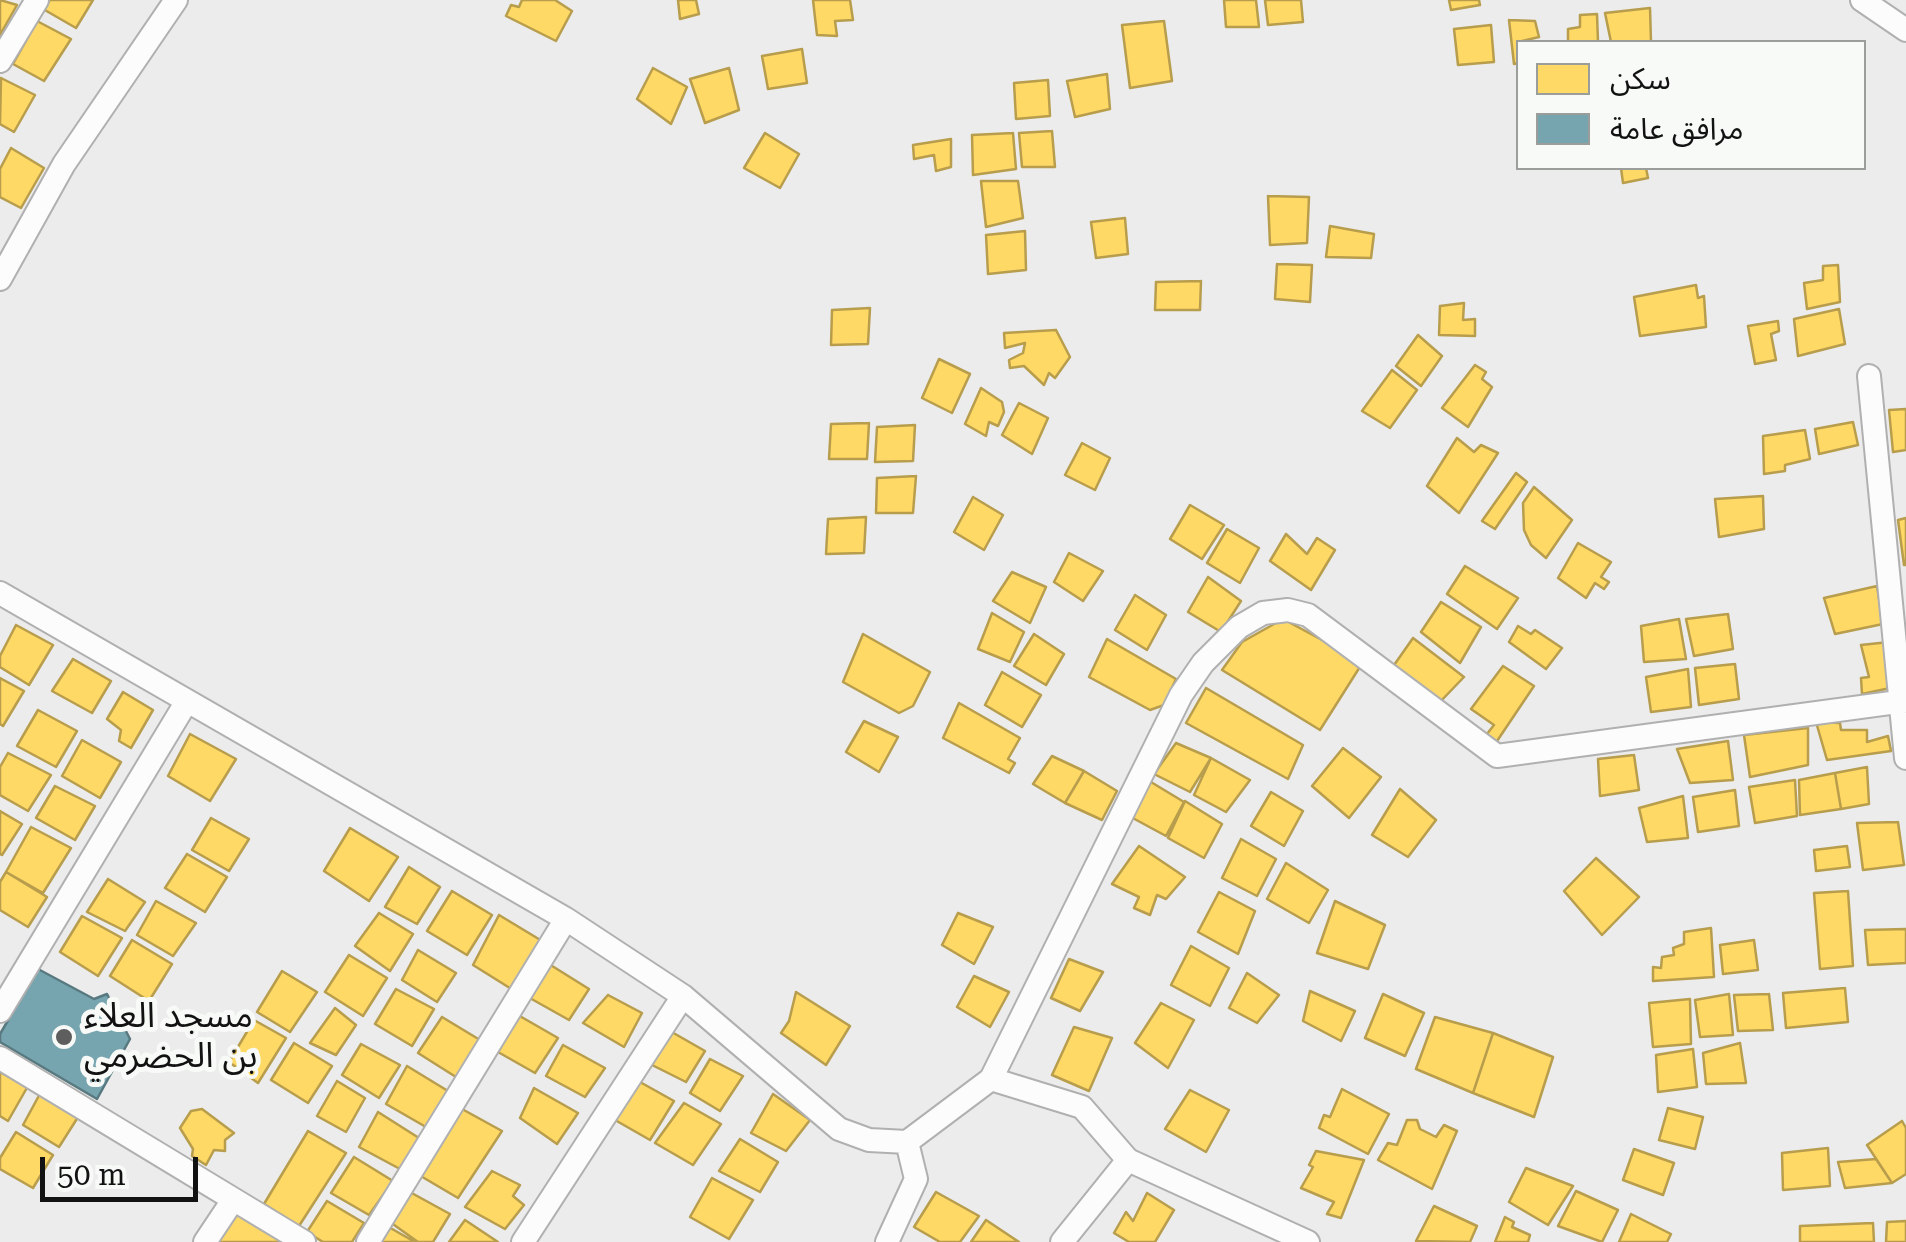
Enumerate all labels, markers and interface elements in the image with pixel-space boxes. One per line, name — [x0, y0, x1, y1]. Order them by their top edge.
legend — [1516, 40, 1866, 170]
text: سكن — [1610, 61, 1671, 96]
text: مرافق عامة — [1610, 111, 1743, 146]
place label: مسجد العلاء بن الحضرمي — [84, 996, 257, 1078]
marker: مسجد العلاء بن الحضرمي — [53, 1026, 75, 1048]
scale bar — [45, 1137, 202, 1199]
text: 50 m — [57, 1157, 126, 1192]

